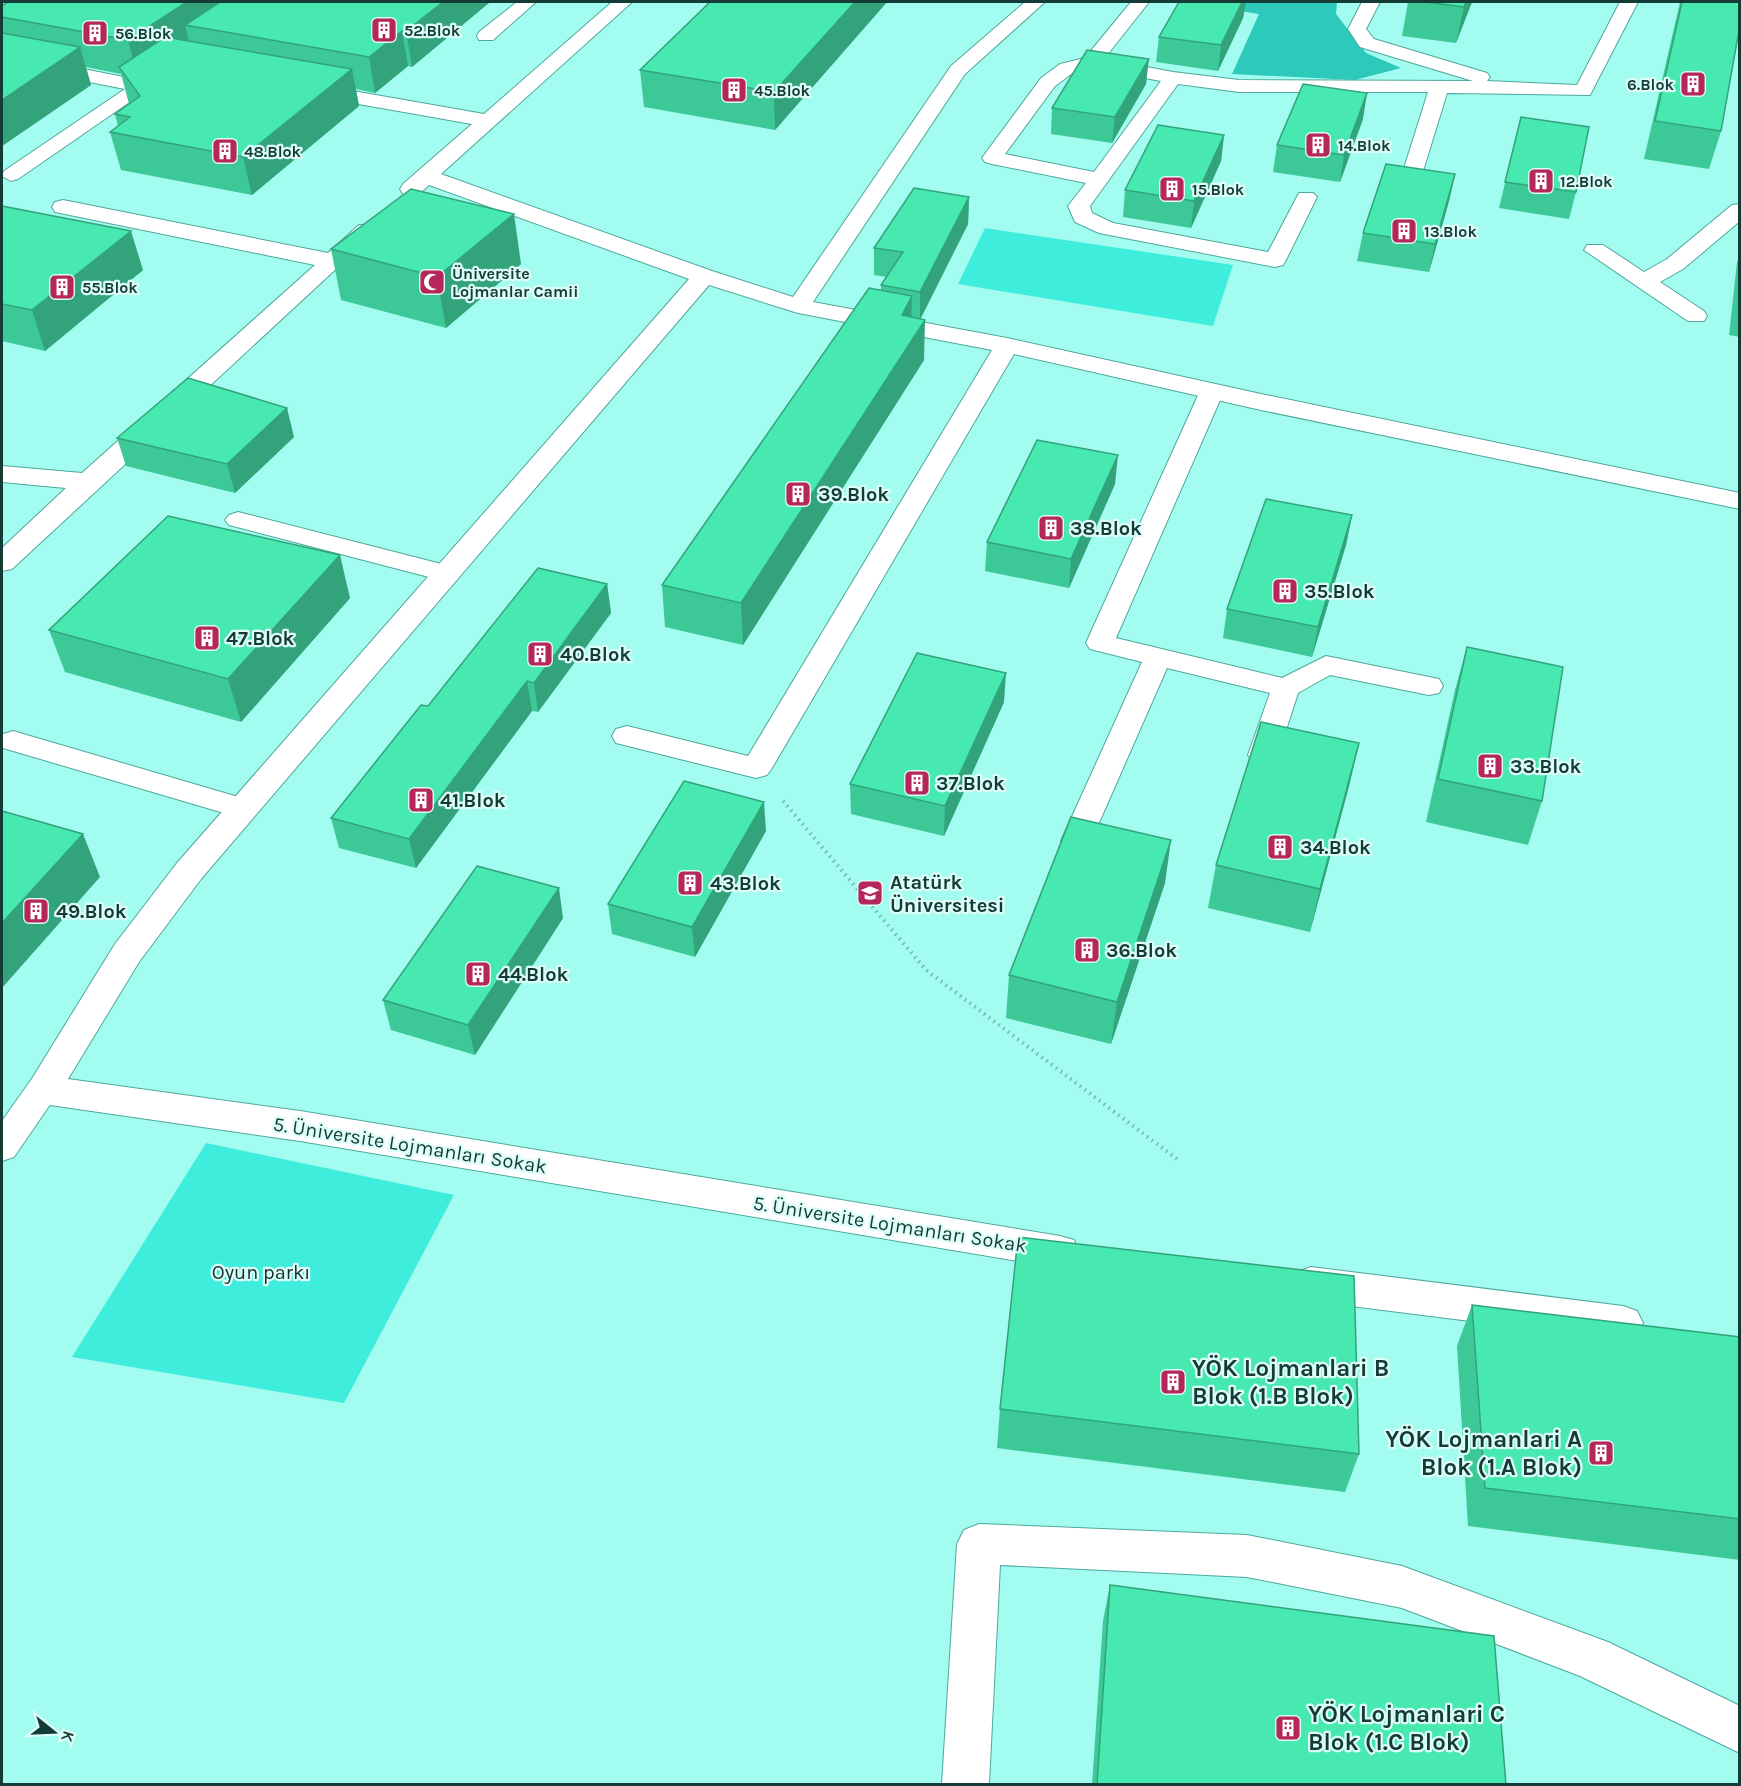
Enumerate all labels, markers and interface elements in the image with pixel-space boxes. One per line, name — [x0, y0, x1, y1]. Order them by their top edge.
building icon: 52.Blok — [369, 15, 399, 45]
building icon: 56.Blok — [80, 18, 110, 48]
place label: 52.Blok — [404, 21, 461, 40]
place label: 56.Blok — [115, 24, 172, 43]
building icon: 6.Blok — [1678, 69, 1708, 99]
building icon: 45.Blok — [719, 75, 749, 105]
place label: 6.Blok — [1627, 75, 1675, 94]
place label: 45.Blok — [754, 81, 811, 100]
building icon: 14.Blok — [1303, 130, 1333, 160]
building icon: 48.Blok — [210, 136, 240, 166]
place label: 14.Blok — [1338, 136, 1391, 155]
place label: 48.Blok — [244, 142, 302, 161]
building icon: 12.Blok — [1526, 166, 1556, 196]
place label: 12.Blok — [1560, 172, 1613, 191]
building icon: 15.Blok — [1157, 174, 1187, 204]
place label: 15.Blok — [1192, 180, 1245, 199]
building icon: 13.Blok — [1389, 216, 1419, 246]
place label: 13.Blok — [1424, 222, 1477, 241]
place label: Üniversite Lojmanlar Camii — [452, 264, 579, 301]
mosque icon: Üniversite Lojmanlar Camii — [417, 267, 447, 297]
building icon: 55.Blok — [47, 272, 77, 302]
place label: 55.Blok — [82, 278, 138, 297]
building icon: 39.Blok — [783, 479, 813, 509]
place label: 39.Blok — [818, 483, 889, 506]
building icon: 38.Blok — [1036, 513, 1066, 543]
place label: 38.Blok — [1070, 517, 1142, 540]
building icon: 35.Blok — [1270, 576, 1300, 606]
place label: 35.Blok — [1304, 580, 1375, 603]
building icon: 47.Blok — [192, 623, 222, 653]
place label: 47.Blok — [226, 627, 295, 650]
building icon: 40.Blok — [525, 639, 555, 669]
place label: 40.Blok — [560, 643, 631, 666]
building icon: 33.Blok — [1475, 751, 1505, 781]
place label: 33.Blok — [1510, 755, 1582, 778]
building icon: 37.Blok — [902, 768, 932, 798]
place label: 37.Blok — [936, 772, 1005, 795]
building icon: 41.Blok — [406, 785, 436, 815]
place label: 41.Blok — [440, 789, 506, 812]
building icon: 34.Blok — [1265, 832, 1295, 862]
place label: 34.Blok — [1300, 836, 1371, 859]
building icon: 43.Blok — [675, 868, 705, 898]
place label: Atatürk Üniversitesi — [890, 871, 1004, 917]
place label: 43.Blok — [710, 872, 781, 895]
school or university icon: Atatürk Üniversitesi — [855, 878, 885, 908]
building icon: 49.Blok — [21, 896, 51, 926]
place label: 49.Blok — [56, 900, 127, 923]
building icon: 36.Blok — [1072, 935, 1102, 965]
place label: 36.Blok — [1106, 939, 1177, 962]
building icon: 44.Blok — [463, 959, 493, 989]
place label: 44.Blok — [498, 963, 568, 986]
street label: 5. Üniversite Lojmanları Sokak — [271, 1112, 548, 1178]
street label: 5. Üniversite Lojmanları Sokak — [751, 1191, 1028, 1257]
park label: Oyun parkı — [212, 1261, 310, 1284]
place label: YÖK Lojmanlari B Blok (1.B Blok) — [1192, 1354, 1389, 1410]
building icon: YÖK Lojmanlari B Blok (1.B Blok) — [1158, 1367, 1188, 1397]
place label: YÖK Lojmanlari A Blok (1.A Blok) — [1385, 1425, 1582, 1481]
building icon: YÖK Lojmanlari A Blok (1.A Blok) — [1586, 1438, 1616, 1468]
place label: YÖK Lojmanlari C Blok (1.C Blok) — [1308, 1700, 1505, 1756]
north arrow — [24, 1702, 84, 1762]
building icon: YÖK Lojmanlari C Blok (1.C Blok) — [1273, 1713, 1303, 1743]
text: K — [57, 1729, 78, 1745]

